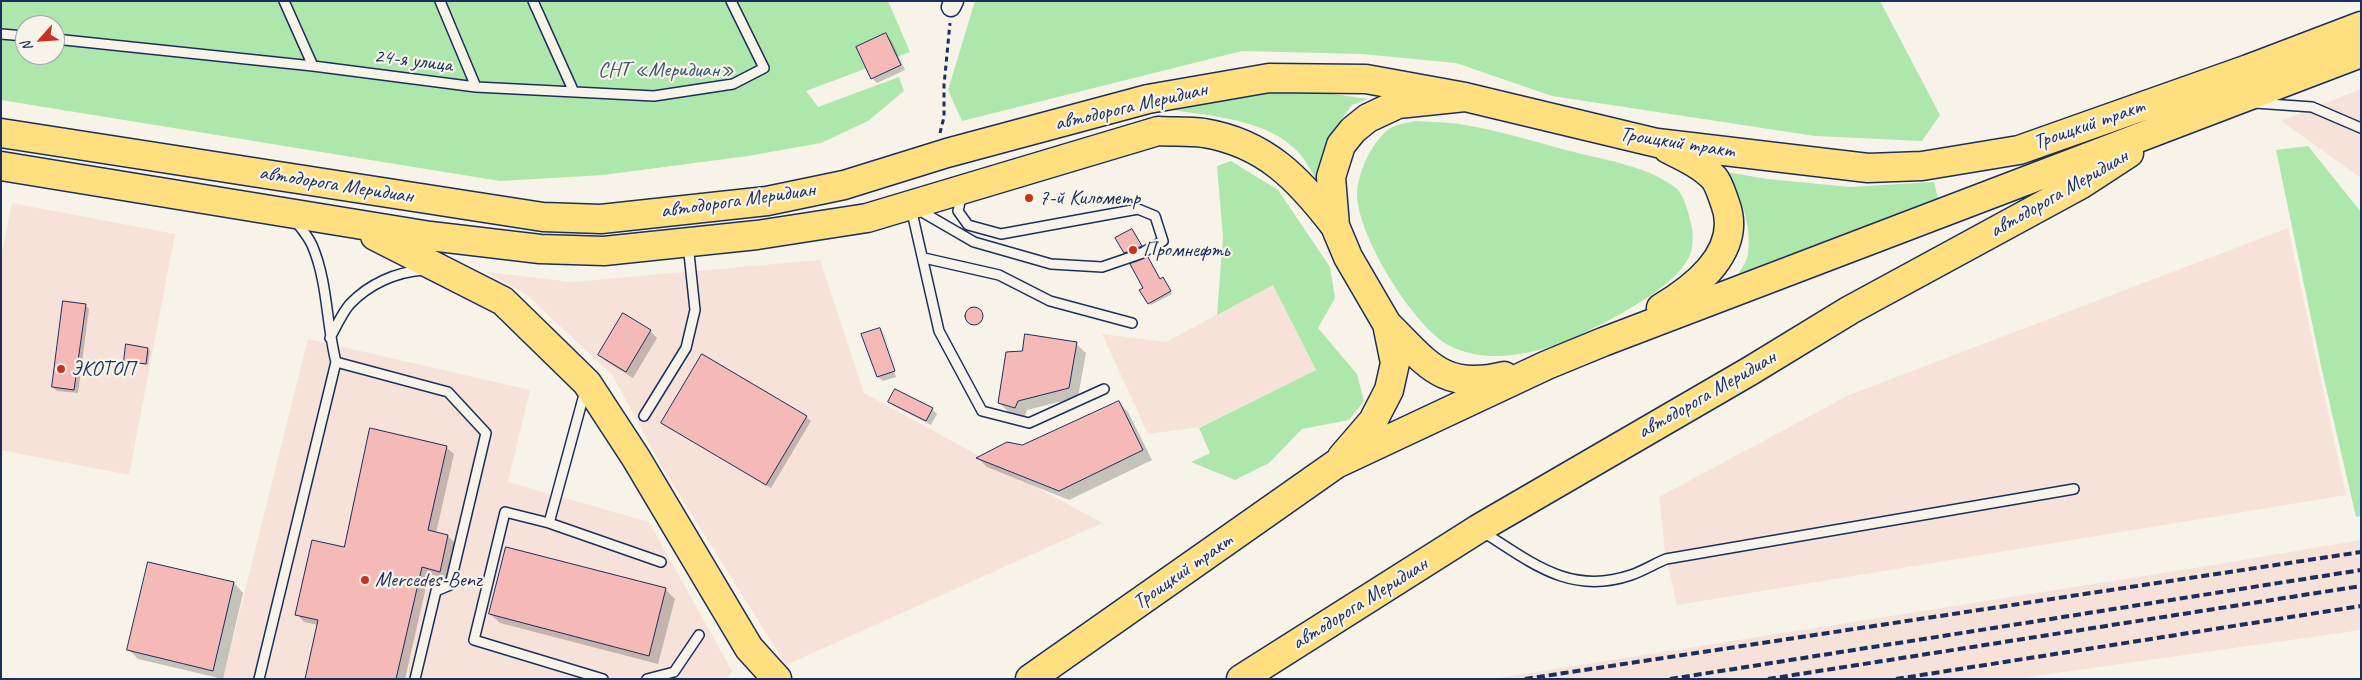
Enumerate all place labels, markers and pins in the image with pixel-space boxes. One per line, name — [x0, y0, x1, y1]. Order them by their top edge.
place label: 7-й Километр — [1039, 185, 1140, 211]
marker: 7-й Километр — [1023, 192, 1035, 204]
place label: Промнефть — [1143, 237, 1229, 263]
marker: Промнефть — [1127, 244, 1139, 256]
place label: ЭКОТОП — [71, 356, 135, 382]
marker: ЭКОТОП — [55, 363, 67, 375]
place label: Mercedes-Benz — [375, 567, 482, 593]
marker: Mercedes-Benz — [359, 574, 371, 586]

